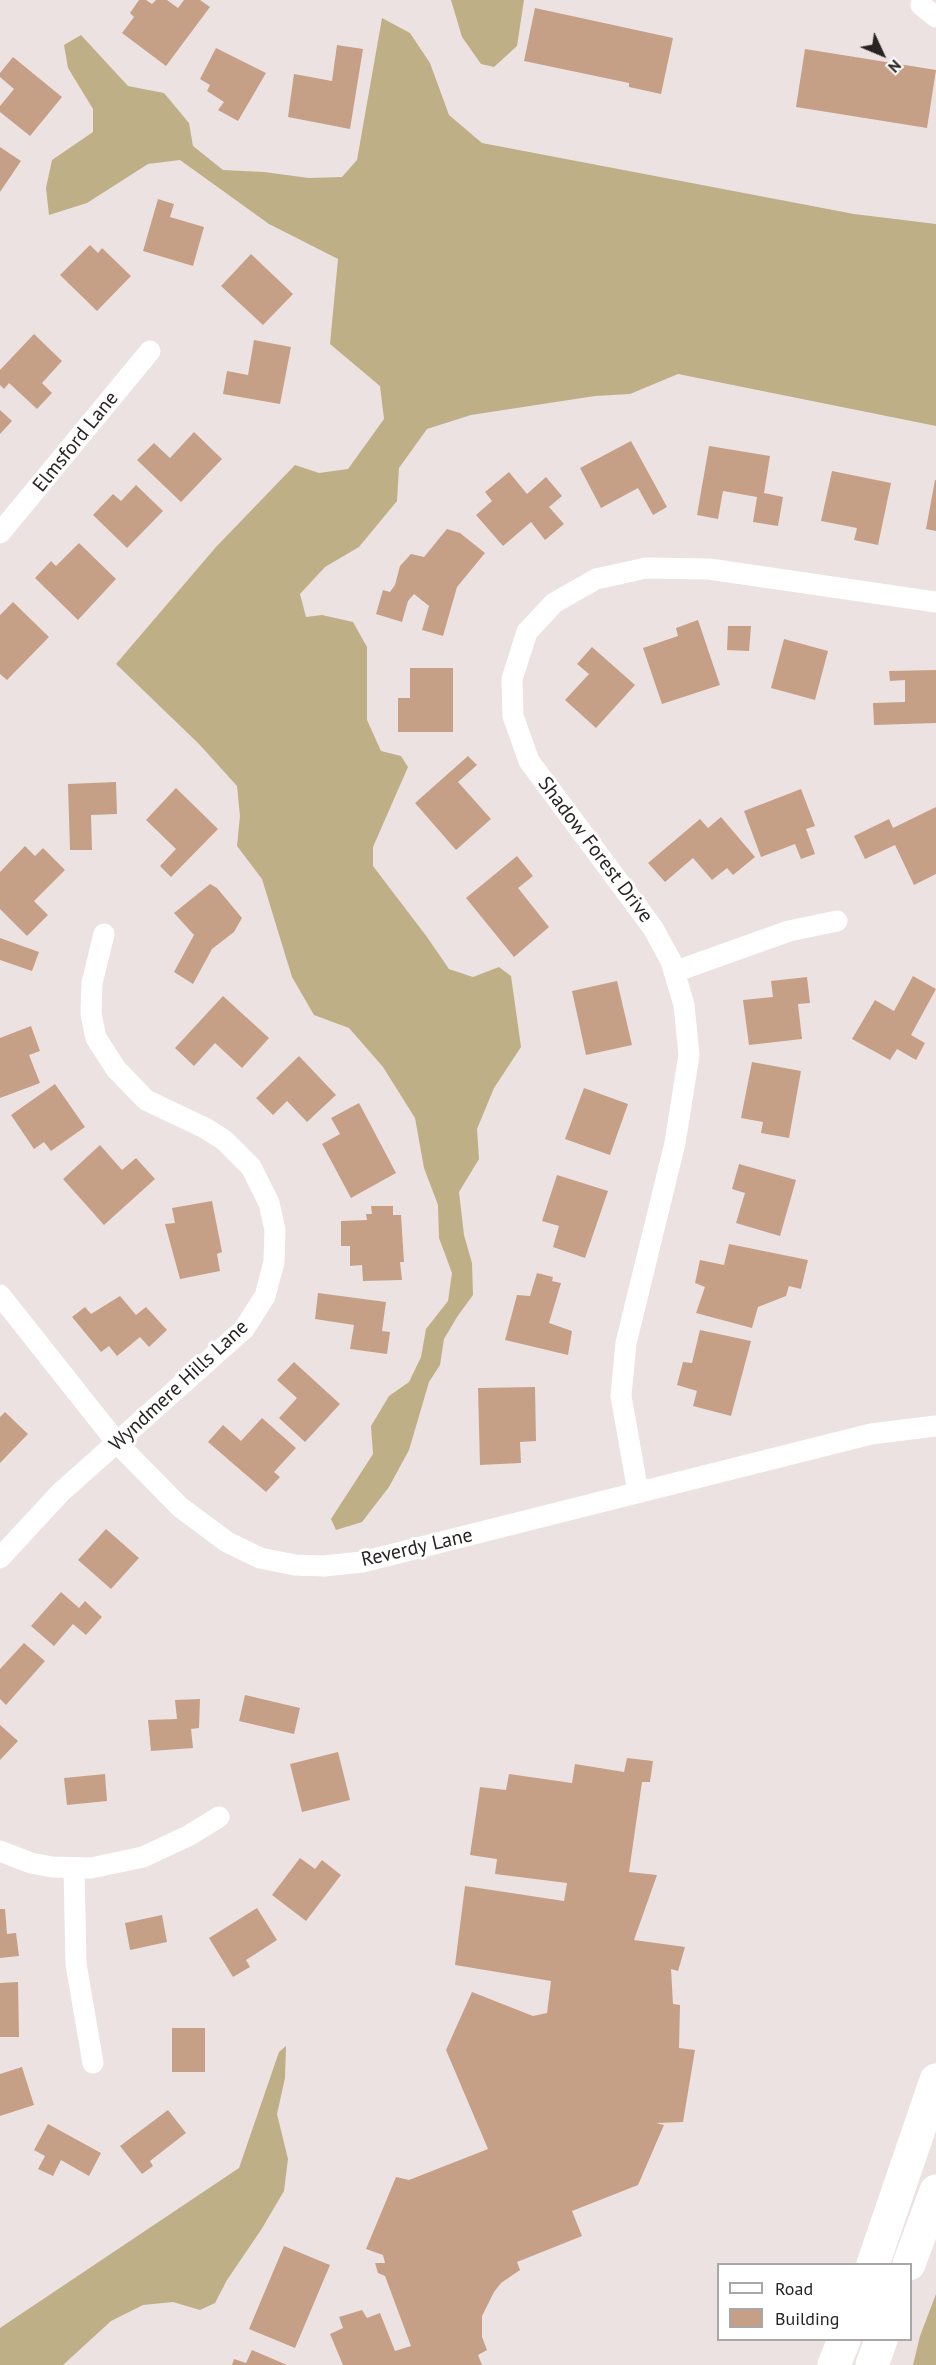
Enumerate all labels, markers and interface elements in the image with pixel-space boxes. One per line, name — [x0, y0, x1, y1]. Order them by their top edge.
north arrow — [852, 24, 912, 84]
text: N — [884, 56, 906, 77]
street label: Elmsford Lane — [28, 387, 124, 497]
street label: Shadow Forest Drive — [532, 772, 658, 928]
street label: Wyndmere Hills Lane — [105, 1315, 253, 1457]
street label: Reverdy Lane — [359, 1524, 475, 1572]
legend — [717, 2263, 912, 2341]
text: Road — [775, 2277, 813, 2300]
text: Building — [775, 2307, 839, 2330]

